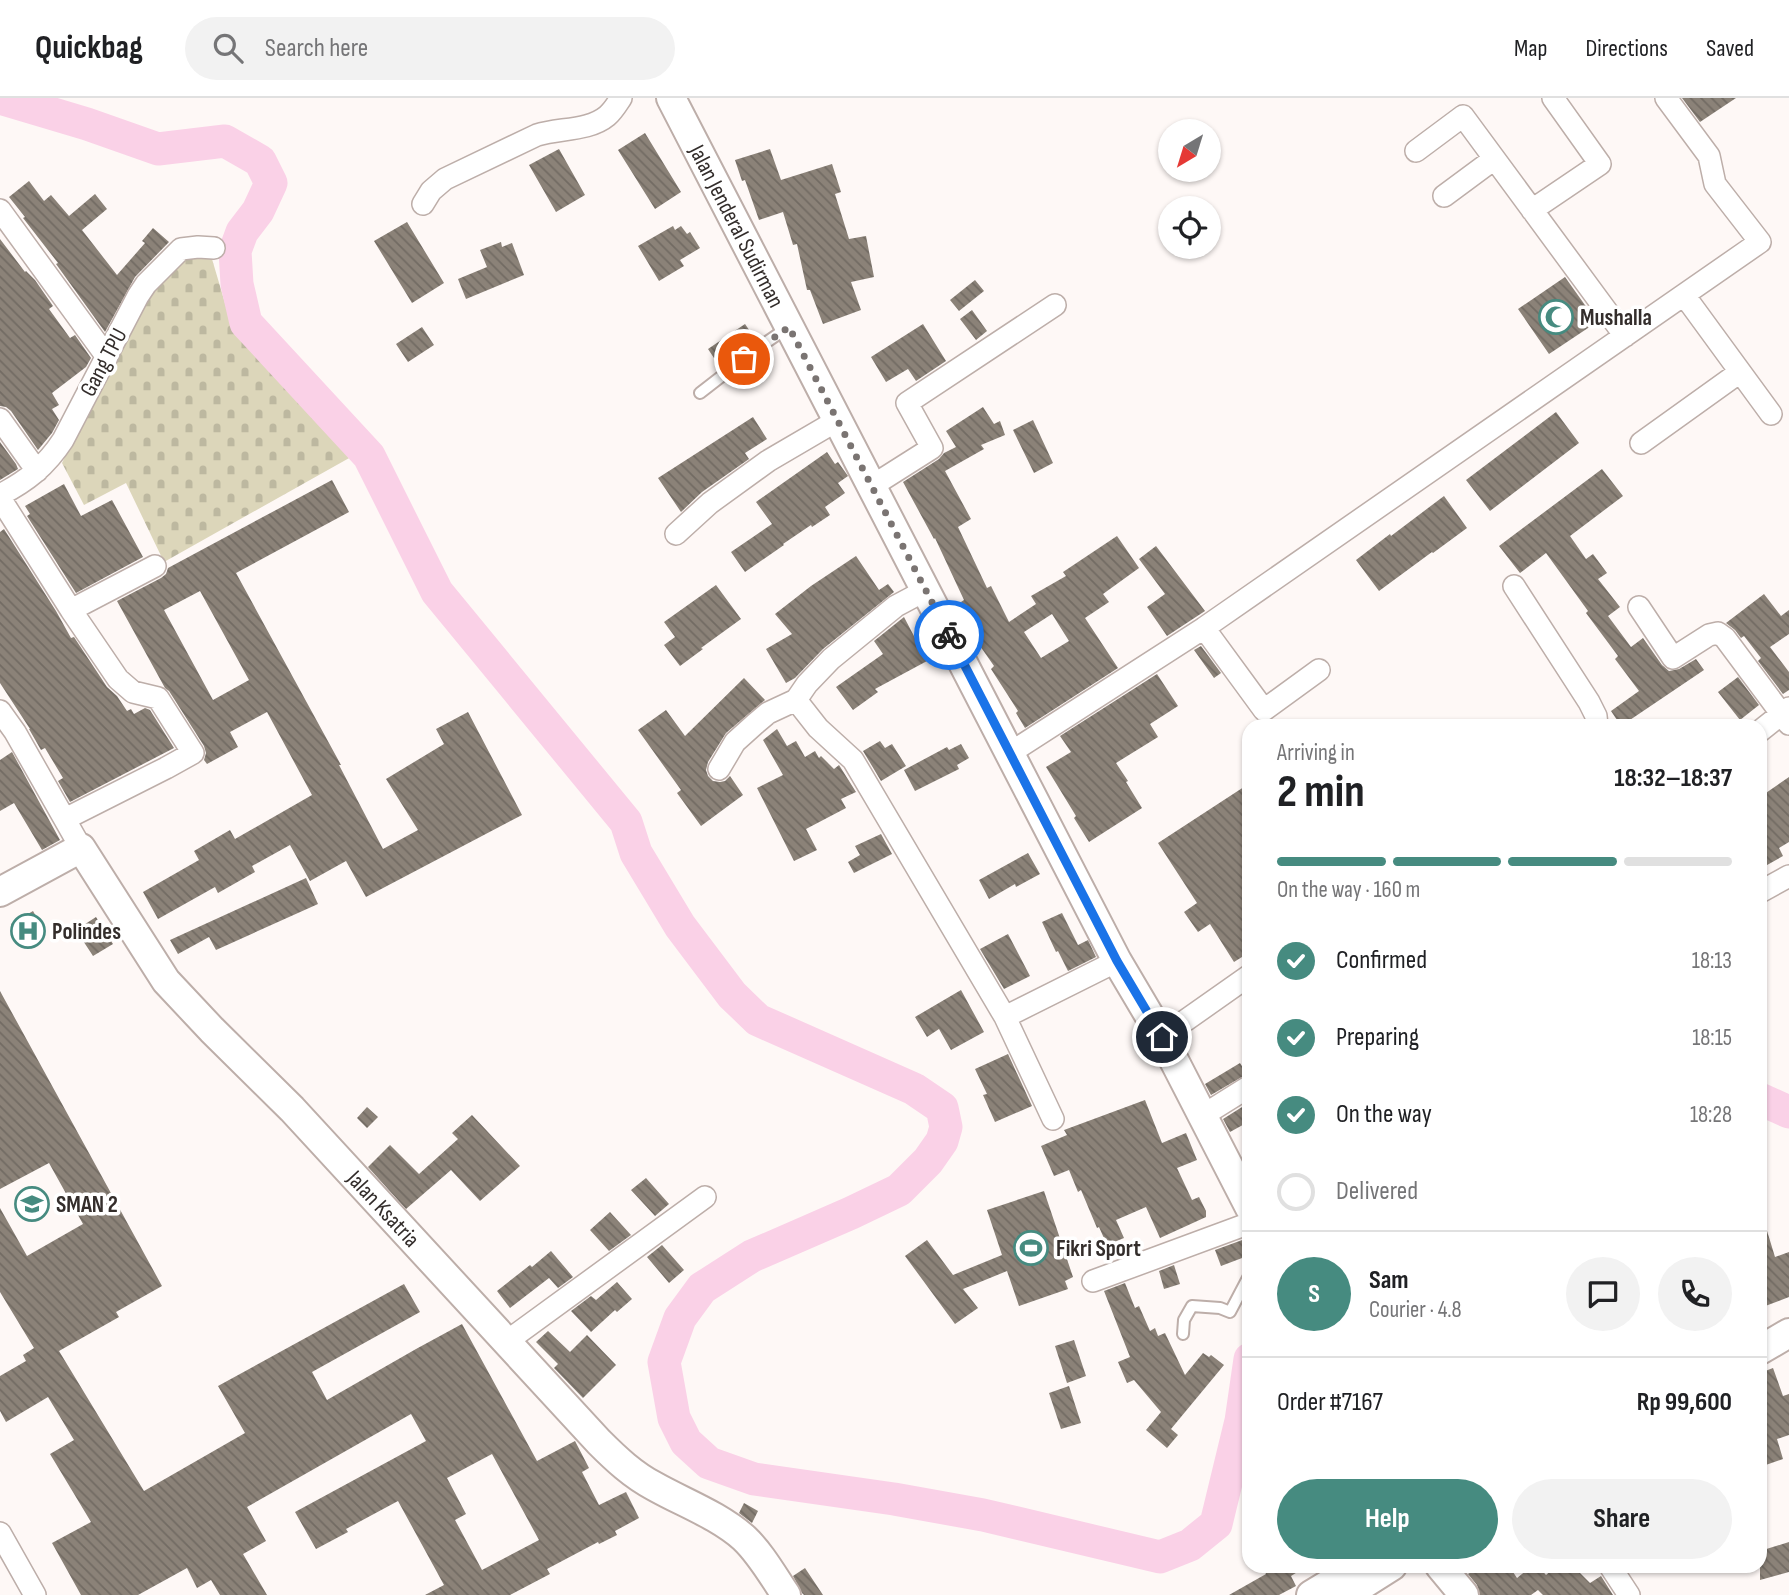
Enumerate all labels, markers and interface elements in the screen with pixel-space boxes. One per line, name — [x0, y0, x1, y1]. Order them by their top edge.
search box — [185, 17, 675, 80]
text: Quickbag — [35, 28, 143, 68]
icon: search — [209, 29, 247, 67]
text: Search here — [265, 33, 368, 64]
text: Map — [1514, 34, 1547, 63]
text: Directions — [1585, 34, 1668, 63]
text: Saved — [1706, 34, 1754, 63]
north arrow — [1158, 119, 1222, 182]
map controls — [1158, 119, 1221, 259]
street label: Jalan Jenderal Sudirman — [682, 139, 790, 313]
button: locate — [1158, 196, 1221, 259]
mosque icon: Mushalla — [1537, 298, 1575, 336]
place label: Mushalla — [1580, 304, 1652, 332]
street label: Gang TPU — [74, 324, 133, 401]
pin — [714, 329, 774, 389]
icon: bag — [725, 340, 763, 378]
courier — [914, 600, 984, 670]
icon: bike — [930, 616, 968, 654]
text: Arriving in — [1277, 739, 1355, 767]
text: 18:32–18:37 — [1614, 763, 1732, 794]
text: 2 min — [1277, 765, 1365, 820]
text: On the way · 160 m — [1277, 876, 1420, 904]
hospital icon: Polindes — [9, 912, 47, 950]
place label: Polindes — [52, 918, 121, 946]
icon: check — [1277, 942, 1315, 980]
text: Confirmed — [1336, 945, 1427, 976]
text: 18:13 — [1692, 947, 1732, 975]
pin — [1132, 1007, 1192, 1067]
icon: home — [1143, 1018, 1181, 1056]
icon: check — [1277, 1019, 1315, 1057]
text: Preparing — [1336, 1022, 1419, 1053]
text: 18:15 — [1692, 1024, 1732, 1052]
icon: check — [1277, 1096, 1315, 1134]
text: On the way — [1336, 1099, 1432, 1130]
text: 18:28 — [1690, 1101, 1732, 1129]
street label: Jalan Ksatria — [340, 1164, 425, 1253]
text: Delivered — [1336, 1176, 1418, 1207]
school or university icon: SMAN 2 — [13, 1185, 51, 1223]
place label: SMAN 2 — [56, 1191, 118, 1219]
sports icon: Fikri Sport — [1012, 1229, 1050, 1267]
place label: Fikri Sport — [1056, 1235, 1141, 1263]
button: chat — [1566, 1257, 1640, 1331]
button: phone — [1658, 1257, 1732, 1331]
text: Sam — [1369, 1265, 1409, 1296]
text: S — [1308, 1279, 1320, 1310]
text: Courier · 4.8 — [1369, 1296, 1462, 1324]
text: Order #7167 — [1277, 1387, 1383, 1418]
text: Rp 99,600 — [1637, 1387, 1732, 1418]
button: Help — [1277, 1479, 1498, 1559]
button: Share — [1512, 1479, 1732, 1559]

